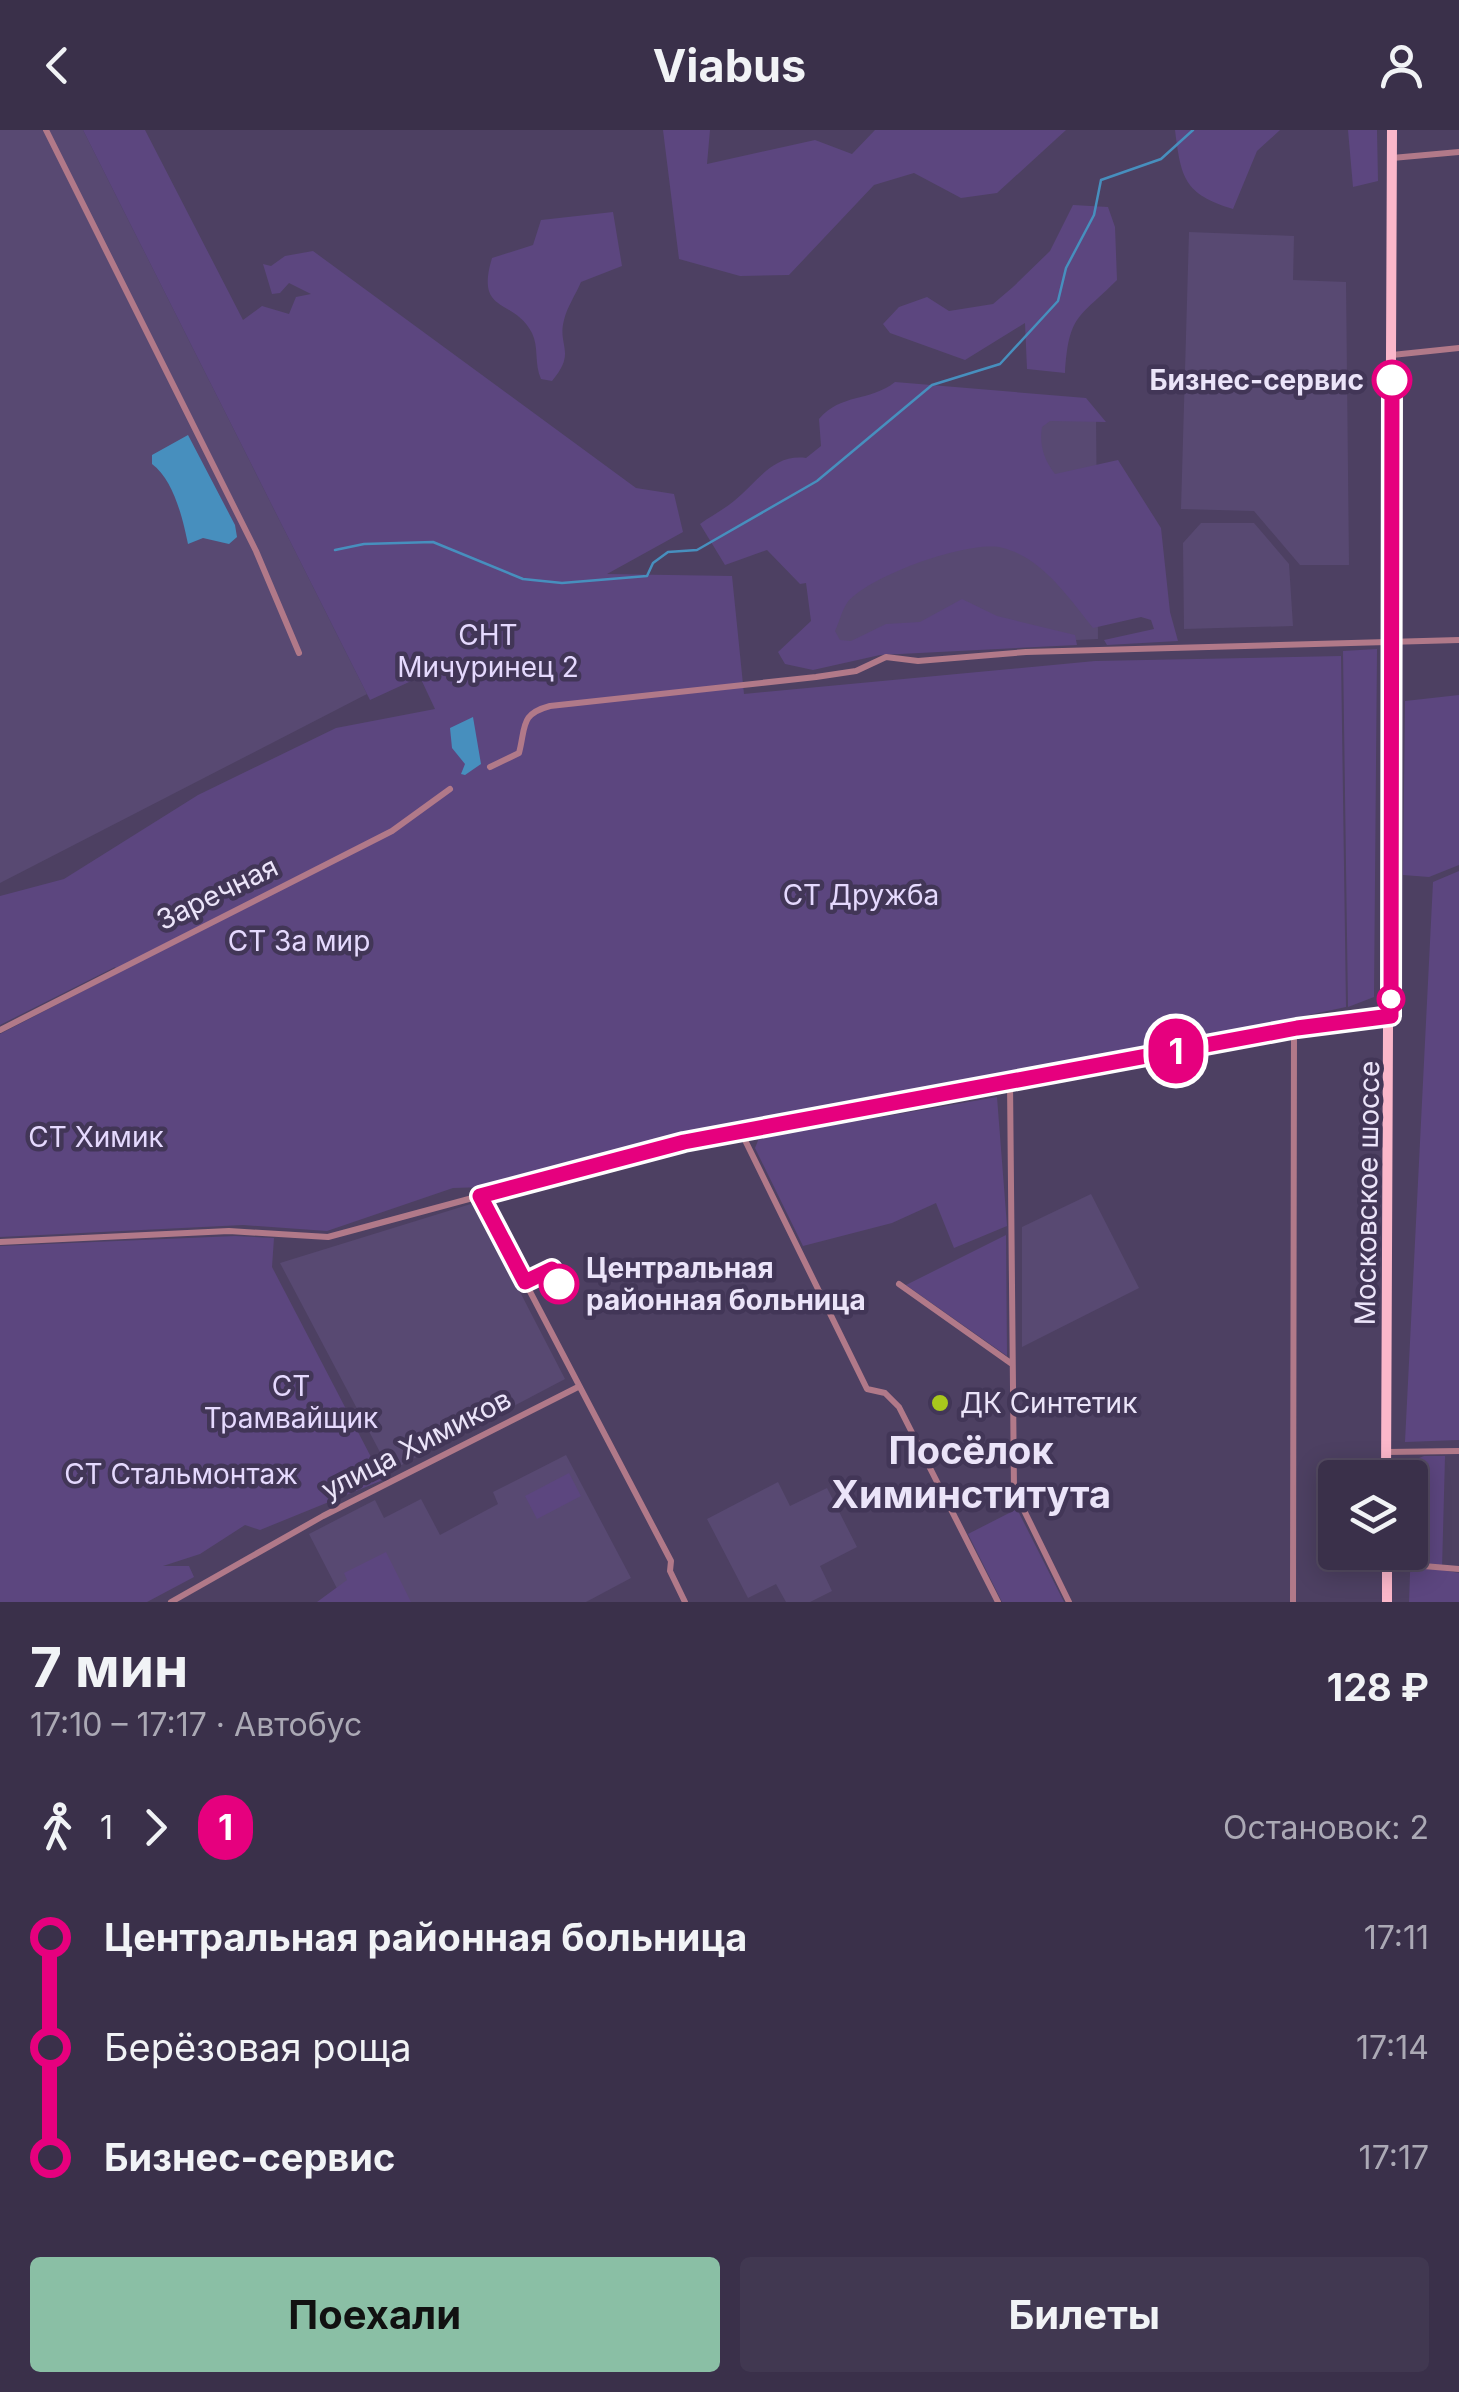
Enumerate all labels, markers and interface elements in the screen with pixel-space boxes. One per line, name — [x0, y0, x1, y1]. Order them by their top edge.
icon: back — [30, 38, 85, 93]
text: Viabus — [653, 38, 806, 93]
icon: person — [1374, 38, 1429, 93]
marker: Бизнес-сервис — [1373, 361, 1411, 399]
place label: Бизнес-сервис — [1149, 363, 1364, 397]
park label: СНТ Мичуринец 2 — [397, 618, 579, 684]
street label: Заречная — [151, 849, 283, 937]
park label: СТ Дружба — [783, 878, 939, 912]
park label: СТ За мир — [228, 924, 370, 958]
unlabelled marker — [1378, 986, 1404, 1012]
line badge: 1 — [1144, 1018, 1208, 1084]
text: 1 — [1168, 1030, 1184, 1072]
street label: Московское шоссе — [1348, 1060, 1386, 1326]
park label: СТ Химик — [28, 1120, 164, 1154]
place label: Центральная районная больница — [586, 1251, 866, 1317]
marker: Центральная районная больница — [540, 1265, 578, 1303]
park label: СТ Трамвайщик — [204, 1369, 378, 1435]
street label: улица Химиков — [315, 1382, 517, 1506]
place label: ДК Синтетик — [960, 1386, 1137, 1420]
marker: ДК Синтетик — [929, 1392, 951, 1414]
district label: Посёлок Химинститута — [831, 1427, 1111, 1517]
park label: СТ Стальмонтаж — [64, 1457, 298, 1491]
map controls — [1318, 1460, 1428, 1570]
button: layers — [1318, 1460, 1428, 1570]
text: 7 мин — [30, 1634, 188, 1700]
text: 128 ₽ — [1327, 1664, 1429, 1710]
text: 17:10 – 17:17 · Автобус — [30, 1705, 362, 1744]
icon: walk — [30, 1800, 85, 1855]
icon: forward — [128, 1800, 183, 1855]
text: 1 — [218, 1806, 233, 1848]
text: 1 — [100, 1808, 113, 1847]
text: Остановок: 2 — [1223, 1808, 1429, 1847]
text: Центральная районная больница — [104, 1914, 747, 1960]
text: 17:11 — [1364, 1918, 1429, 1957]
text: Берёзовая роща — [104, 2024, 412, 2070]
text: 17:14 — [1356, 2028, 1429, 2067]
text: Бизнес-сервис — [104, 2134, 395, 2180]
text: 17:17 — [1359, 2138, 1429, 2177]
button: Поехали — [30, 2257, 720, 2372]
button: Билеты — [740, 2257, 1429, 2372]

